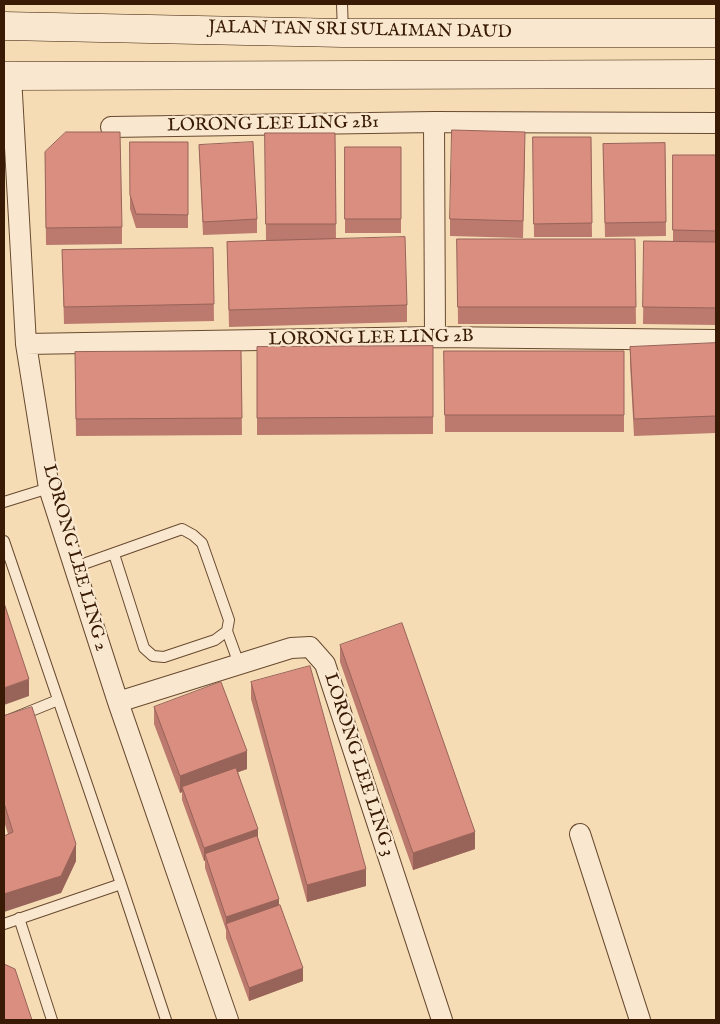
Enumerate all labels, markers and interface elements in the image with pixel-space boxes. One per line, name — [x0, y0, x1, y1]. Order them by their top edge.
street label: JALAN TAN SRI SULAIMAN DAUD — [208, 18, 512, 44]
street label: LORONG LEE LING 2B1 — [167, 112, 379, 138]
street label: LORONG LEE LING 2B — [268, 326, 474, 352]
street label: LORONG LEE LING 2 — [37, 462, 111, 654]
street label: LORONG LEE LING 3 — [318, 671, 398, 859]

